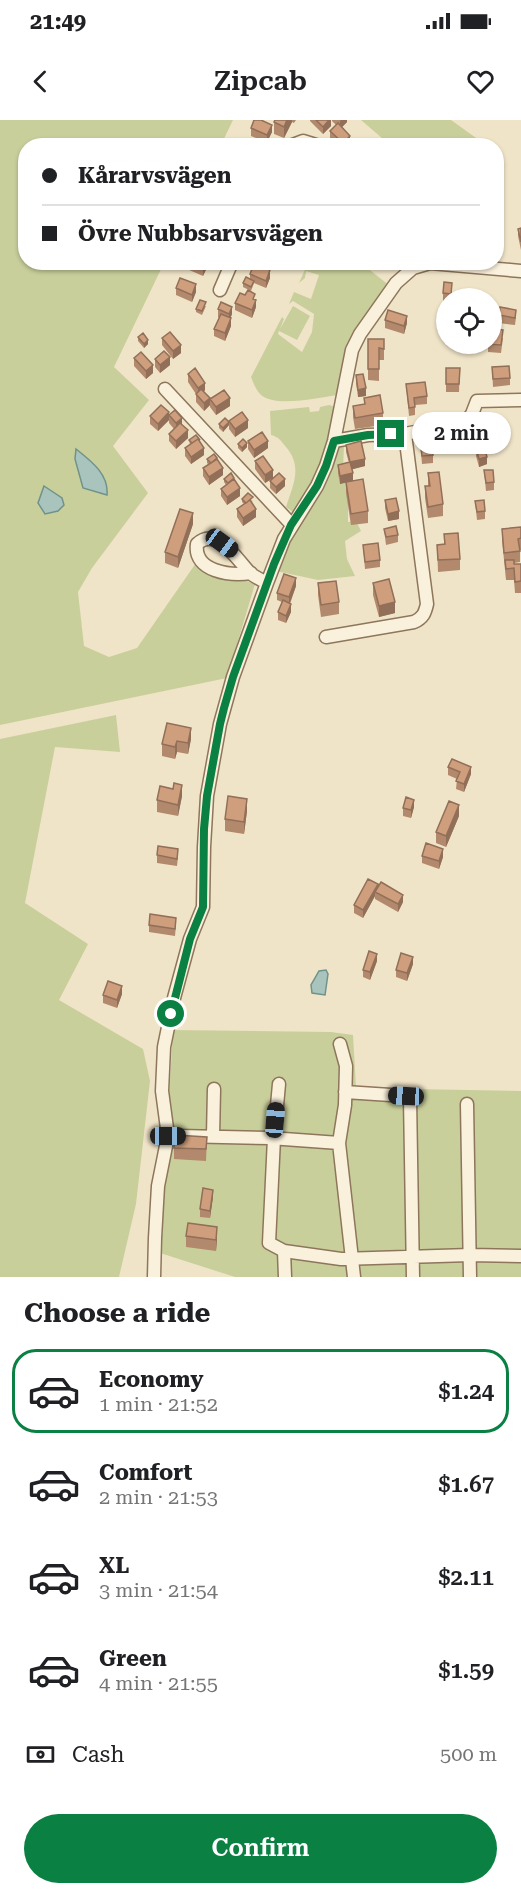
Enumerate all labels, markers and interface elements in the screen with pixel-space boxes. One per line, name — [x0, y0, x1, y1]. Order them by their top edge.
text: 21:49 — [30, 9, 86, 34]
icon: back — [24, 65, 57, 98]
text: Zipcab — [214, 65, 307, 97]
icon: heart — [464, 65, 497, 98]
text: Kårarvsvägen — [78, 163, 232, 188]
text: Övre Nubbsarvsvägen — [78, 221, 323, 246]
map controls — [436, 288, 502, 354]
button: locate — [436, 288, 502, 354]
callout: 2 min — [412, 413, 511, 455]
route end — [377, 420, 404, 447]
text: 2 min — [434, 421, 489, 445]
car — [202, 525, 242, 561]
route start — [157, 1000, 184, 1027]
car — [388, 1086, 424, 1106]
car — [264, 1101, 286, 1139]
car — [150, 1127, 186, 1145]
text: Choose a ride — [24, 1297, 210, 1329]
icon: car — [27, 1364, 81, 1418]
text: Economy — [99, 1367, 203, 1392]
text: $1.24 — [438, 1379, 494, 1404]
text: 1 min · 21:52 — [99, 1392, 218, 1416]
icon: car — [27, 1457, 81, 1511]
text: Comfort — [99, 1460, 192, 1485]
text: $1.67 — [438, 1472, 494, 1497]
text: 2 min · 21:53 — [99, 1485, 218, 1509]
icon: car — [27, 1550, 81, 1604]
text: XL — [99, 1553, 129, 1578]
text: $2.11 — [438, 1565, 494, 1590]
text: 3 min · 21:54 — [99, 1578, 218, 1602]
icon: car — [27, 1643, 81, 1697]
text: Green — [99, 1646, 167, 1671]
text: $1.59 — [438, 1658, 494, 1683]
text: 4 min · 21:55 — [99, 1671, 218, 1695]
icon: cash — [24, 1738, 57, 1771]
text: Cash — [72, 1742, 124, 1767]
text: 500 m — [440, 1742, 497, 1766]
button: Confirm — [24, 1814, 497, 1883]

